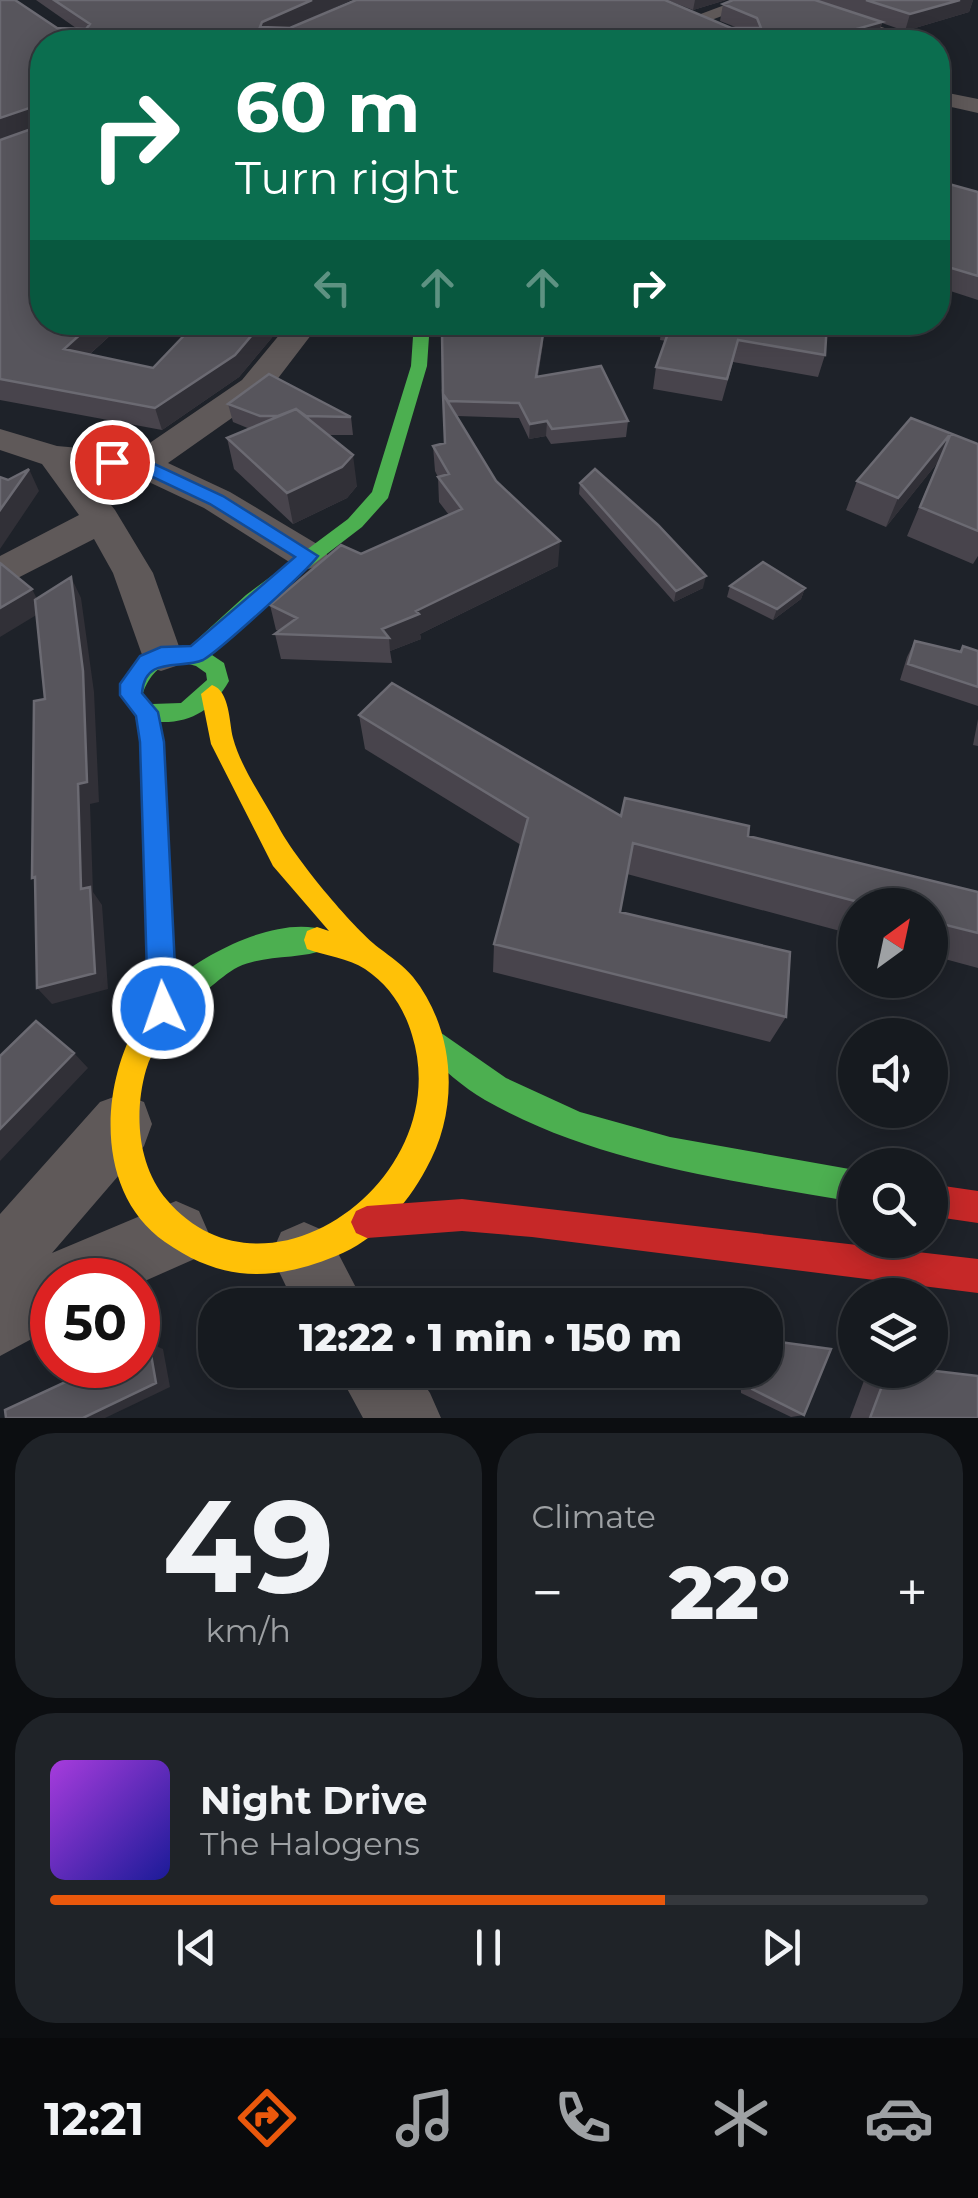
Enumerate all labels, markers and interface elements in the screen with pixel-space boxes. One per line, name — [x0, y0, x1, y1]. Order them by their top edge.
text: 60 m — [235, 64, 420, 150]
icon: right — [70, 70, 200, 200]
text: Turn right — [235, 150, 460, 205]
icon: left — [305, 260, 360, 315]
icon: ahead — [410, 260, 465, 315]
icon: ahead — [515, 260, 570, 315]
icon: right — [620, 260, 675, 315]
pin — [70, 420, 155, 505]
icon: arrive — [85, 435, 140, 490]
north arrow — [838, 888, 948, 998]
map controls — [838, 888, 948, 1388]
position arrow — [111, 956, 215, 1060]
button: sound — [838, 1018, 948, 1128]
button: search — [838, 1148, 948, 1258]
speed limit sign: 50 — [30, 1258, 160, 1388]
button: layers — [838, 1278, 948, 1388]
text: 12:22 · 1 min · 150 m — [299, 1314, 682, 1361]
text: 49 — [162, 1466, 334, 1625]
text: Climate — [532, 1497, 656, 1536]
text: 22° — [669, 1546, 790, 1638]
text: − — [532, 1559, 563, 1626]
text: + — [896, 1559, 928, 1626]
text: km/h — [206, 1611, 291, 1650]
text: Night Drive — [200, 1777, 427, 1824]
text: The Halogens — [200, 1824, 420, 1863]
icon: previous — [169, 1920, 224, 1975]
icon: pause — [461, 1920, 516, 1975]
icon: next — [754, 1920, 809, 1975]
icon: directions — [232, 2083, 302, 2153]
icon: music — [390, 2083, 460, 2153]
icon: phone — [548, 2083, 618, 2153]
icon: climate — [706, 2083, 776, 2153]
icon: car — [864, 2083, 934, 2153]
text: 12:21 — [44, 2091, 144, 2146]

